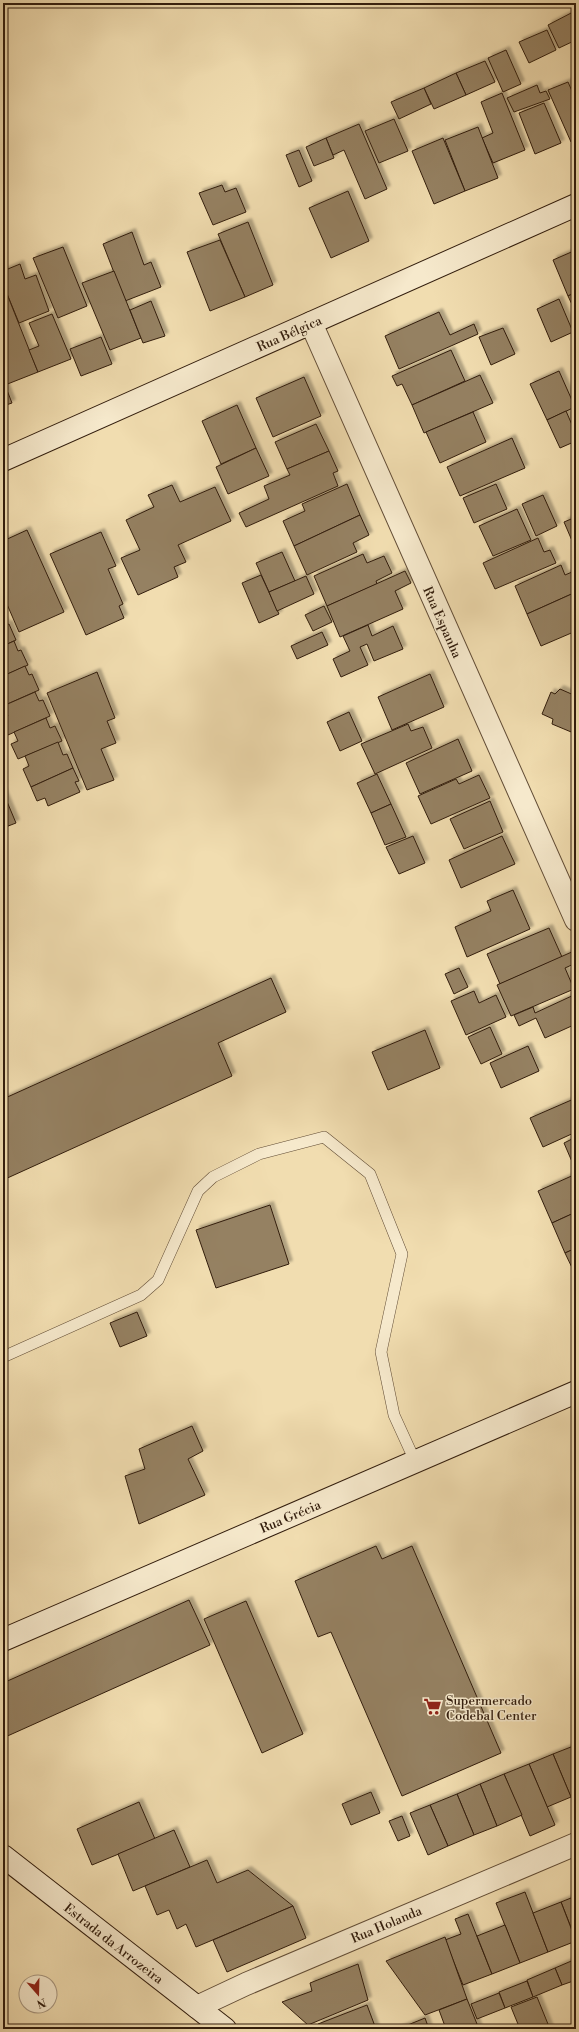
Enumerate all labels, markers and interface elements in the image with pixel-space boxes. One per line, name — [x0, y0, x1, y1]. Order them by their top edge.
street label: Rua Bélgica — [254, 312, 325, 355]
street label: Rua Espanha — [419, 584, 465, 661]
street label: Rua Grécia — [257, 1497, 324, 1537]
place label: Supermercado Codebal Center — [446, 1693, 537, 1724]
supermarket icon: Supermercado Codebal Center — [423, 1697, 443, 1717]
street label: Estrada da Arrozeira — [61, 1900, 167, 1988]
street label: Rua Holanda — [349, 1903, 425, 1947]
north arrow — [18, 1974, 58, 2014]
text: N — [34, 1994, 48, 2011]

